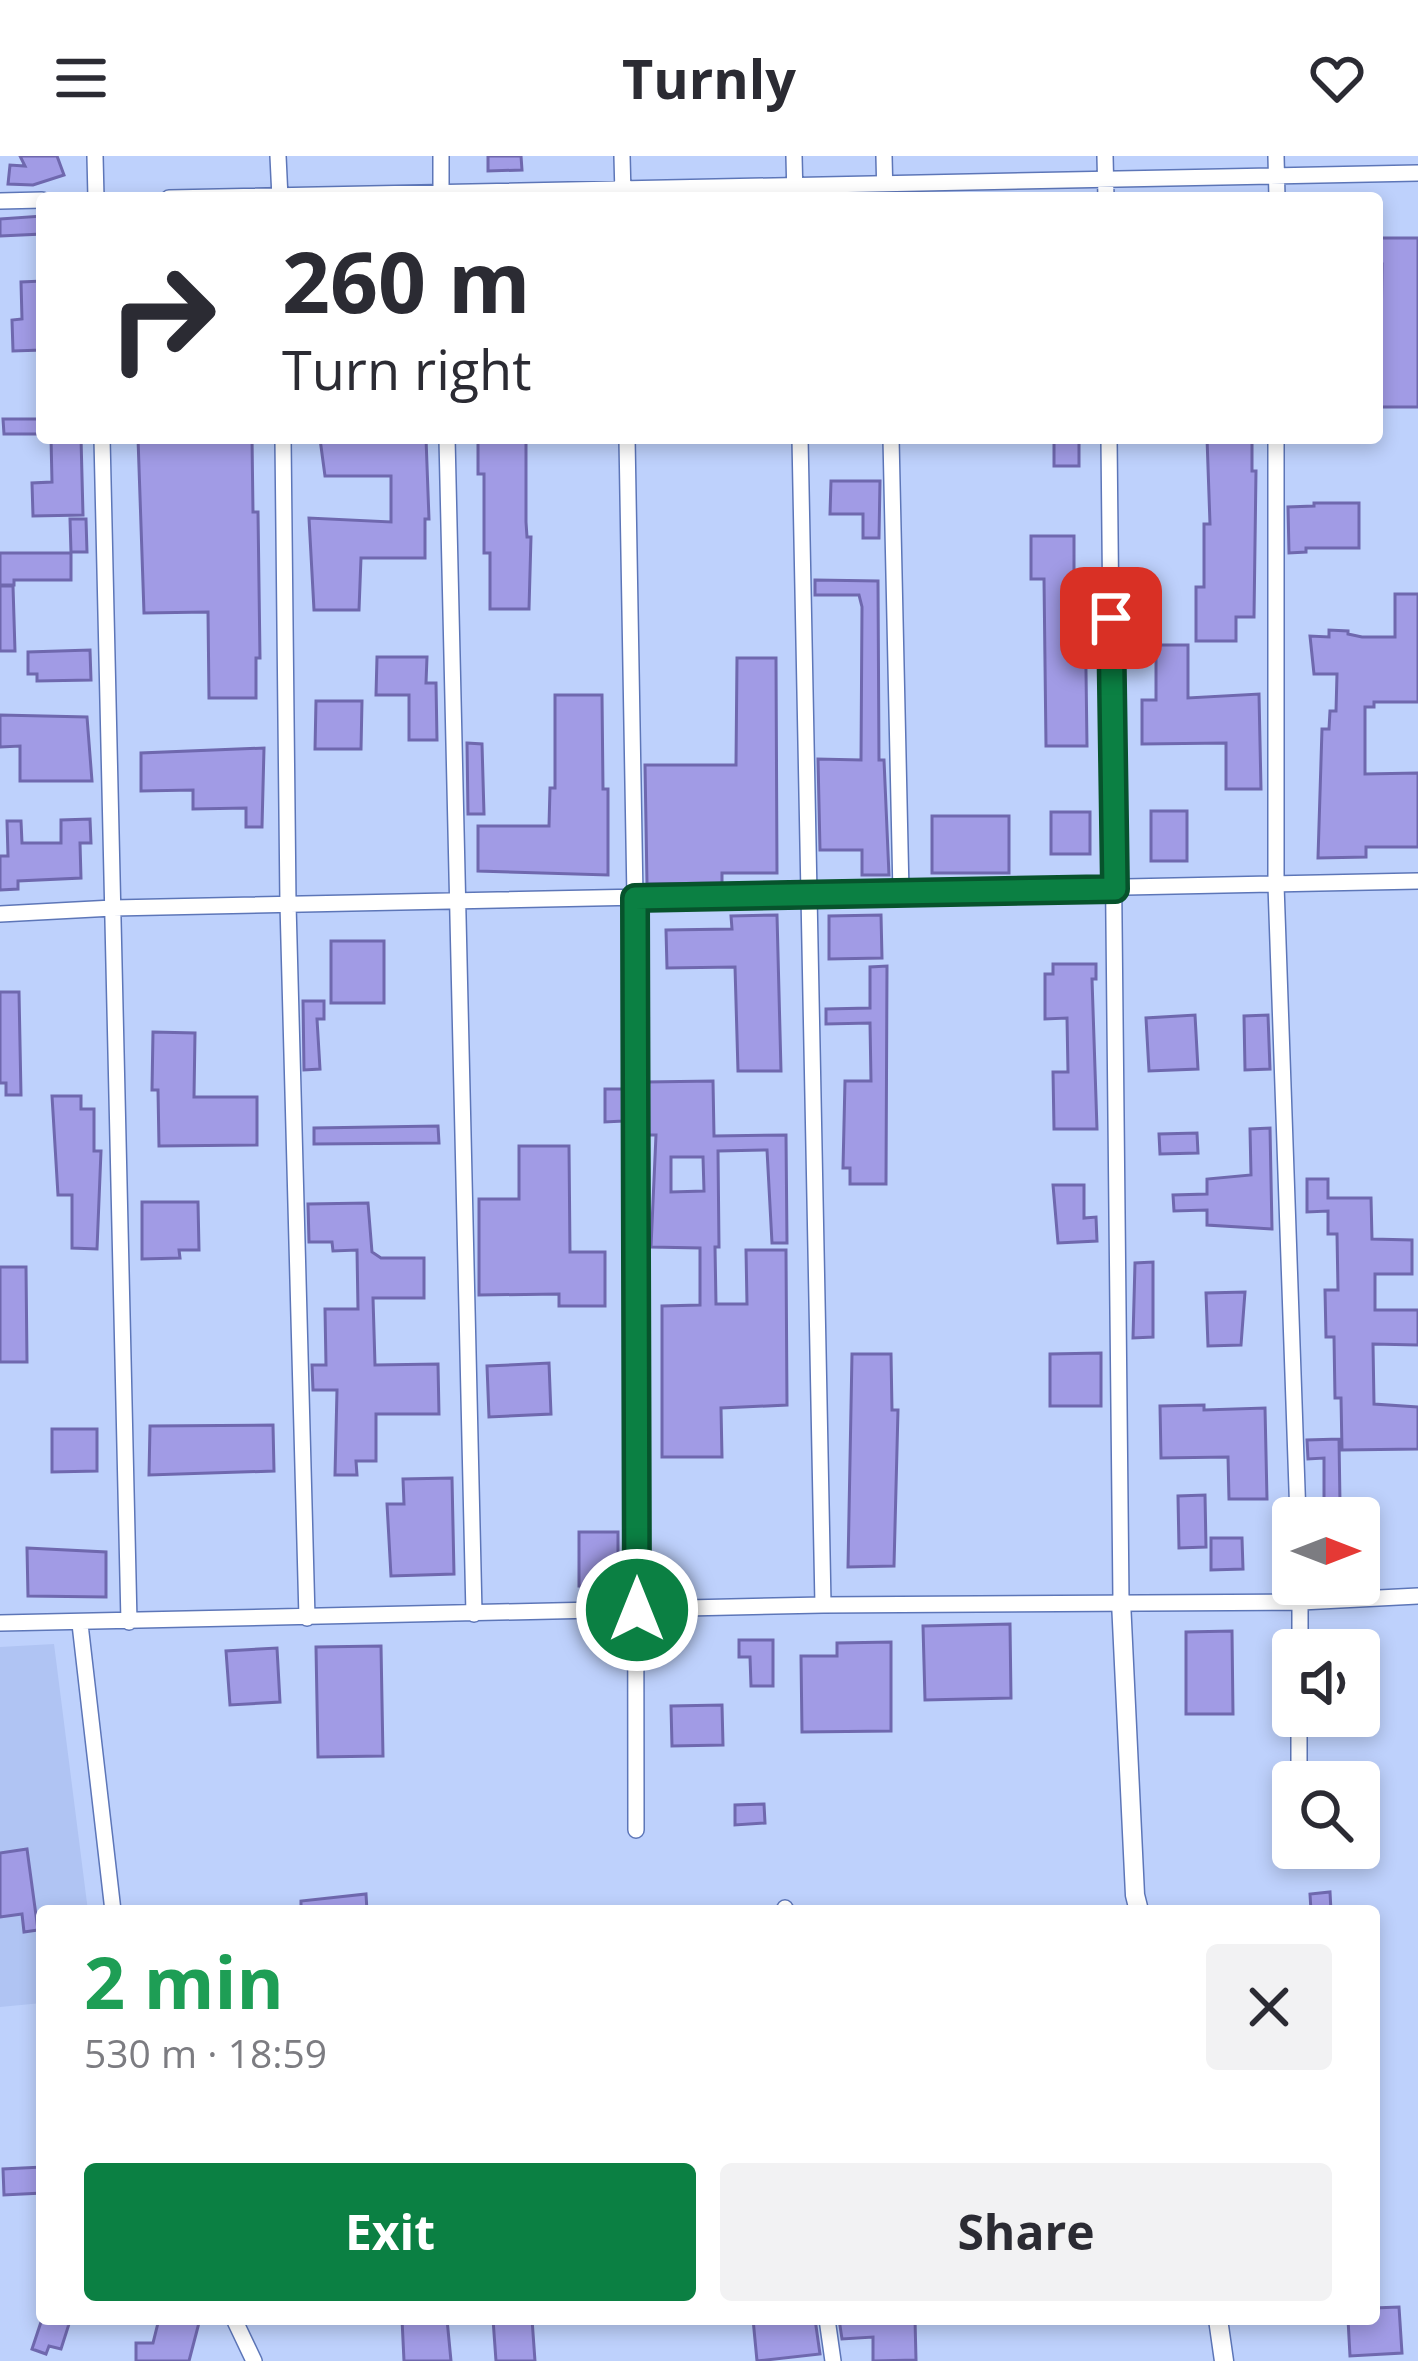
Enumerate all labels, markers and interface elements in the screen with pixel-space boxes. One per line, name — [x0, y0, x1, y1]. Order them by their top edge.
text: Turnly — [622, 41, 796, 115]
icon: menu — [48, 45, 114, 111]
icon: heart — [1304, 45, 1370, 111]
text: 260 m — [282, 223, 530, 338]
icon: right — [84, 240, 240, 396]
text: Turn right — [282, 332, 531, 406]
pin — [1060, 567, 1162, 669]
icon: arrive — [1078, 585, 1144, 651]
north arrow — [1272, 1497, 1380, 1605]
map controls — [1272, 1497, 1380, 1869]
position arrow — [574, 1547, 700, 1673]
button: sound — [1272, 1629, 1380, 1737]
button: search — [1272, 1761, 1380, 1869]
text: 2 min — [84, 1932, 284, 2030]
button: close — [1206, 1944, 1332, 2070]
text: 530 m · 18:59 — [84, 2026, 327, 2079]
button: Exit — [84, 2163, 696, 2301]
button: Share — [720, 2163, 1332, 2301]

